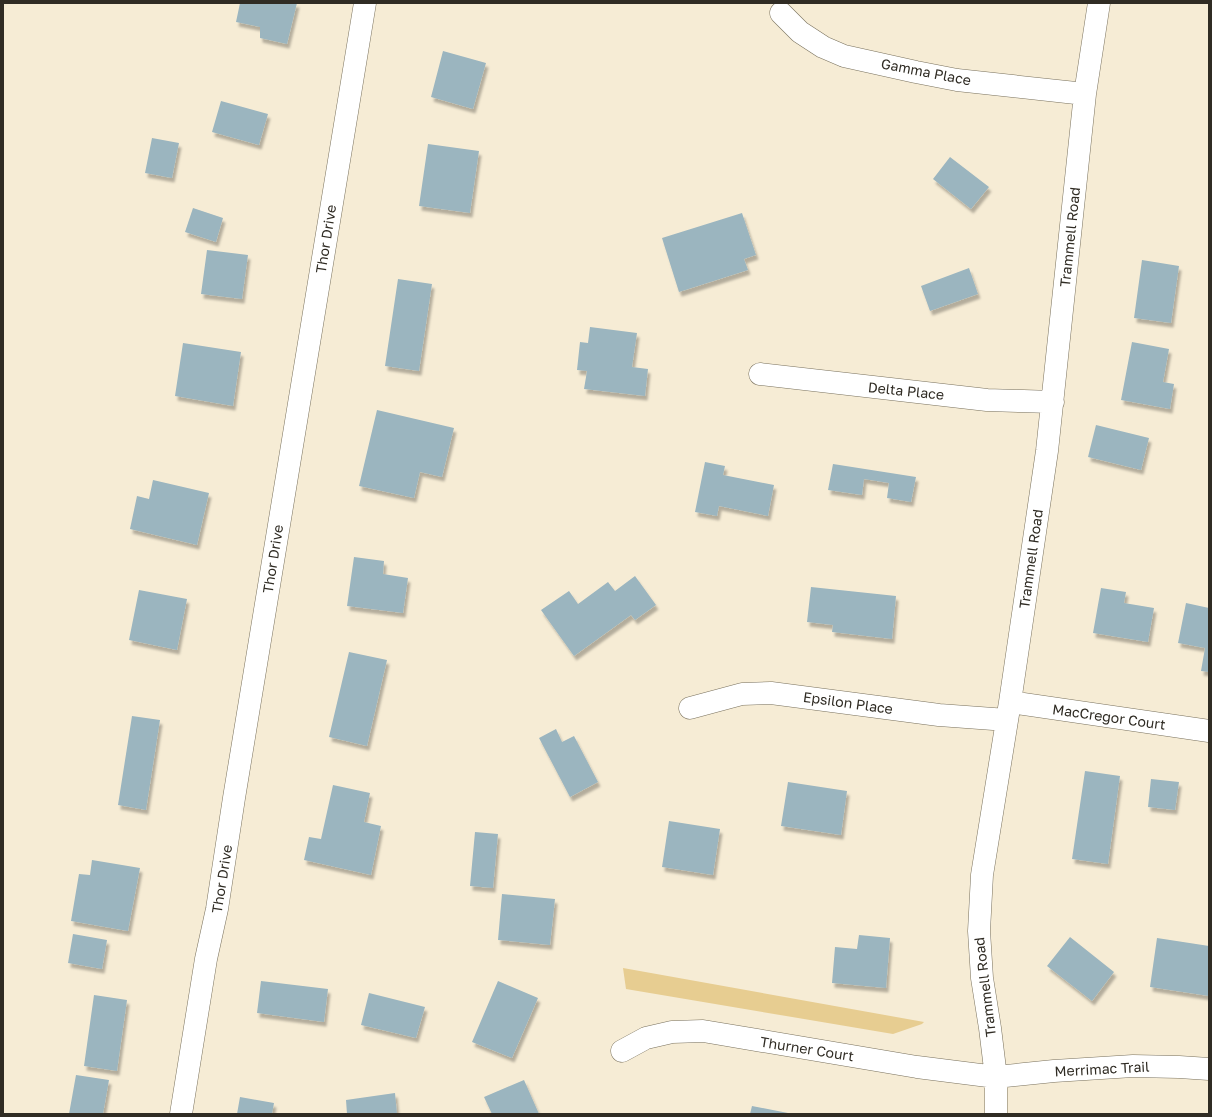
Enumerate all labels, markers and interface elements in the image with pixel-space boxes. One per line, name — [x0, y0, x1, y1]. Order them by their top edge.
street label: Gamma Place — [880, 54, 973, 89]
street label: Trammell Road — [1056, 186, 1083, 288]
street label: Thor Drive — [312, 203, 339, 274]
street label: Delta Place — [867, 378, 945, 403]
street label: Trammell Road — [1015, 508, 1046, 610]
street label: Thor Drive — [259, 523, 286, 594]
street label: Epsilon Place — [802, 688, 894, 717]
street label: MacCregor Court — [1051, 700, 1167, 733]
street label: Thor Drive — [208, 843, 235, 914]
street label: Trammell Road — [970, 936, 999, 1038]
street label: Thurner Court — [759, 1033, 855, 1064]
street label: Merrimac Trail — [1054, 1058, 1150, 1079]

